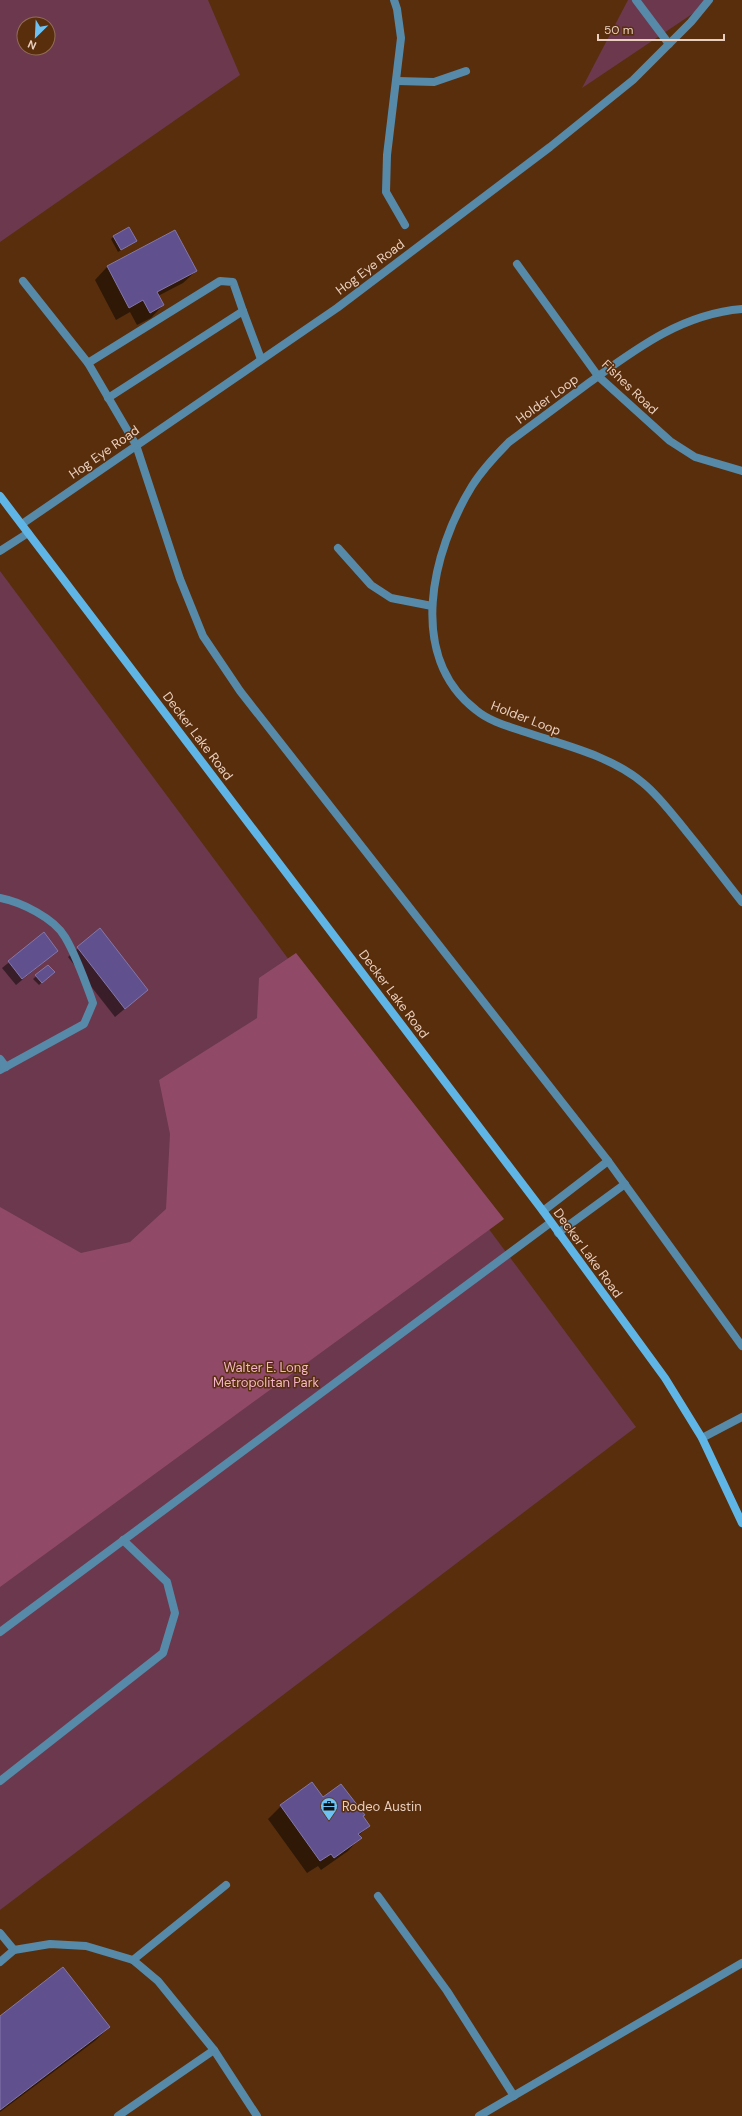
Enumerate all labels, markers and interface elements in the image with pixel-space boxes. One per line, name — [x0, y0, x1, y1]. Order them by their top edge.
north arrow — [16, 16, 56, 56]
scale bar — [598, 16, 724, 42]
text: 50 m — [604, 22, 633, 38]
text: N — [25, 37, 38, 53]
street label: Hog Eye Road — [332, 236, 408, 298]
street label: Fishes Road — [598, 356, 662, 418]
street label: Holder Loop — [512, 371, 582, 427]
street label: Hog Eye Road — [66, 421, 142, 483]
street label: Decker Lake Road — [159, 688, 237, 784]
street label: Holder Loop — [489, 697, 563, 739]
street label: Decker Lake Road — [355, 946, 433, 1042]
street label: Decker Lake Road — [550, 1205, 626, 1301]
park label: Walter E. Long Metropolitan Park — [213, 1359, 319, 1391]
office icon: Rodeo Austin — [319, 1796, 339, 1821]
place label: Rodeo Austin — [342, 1798, 422, 1815]

